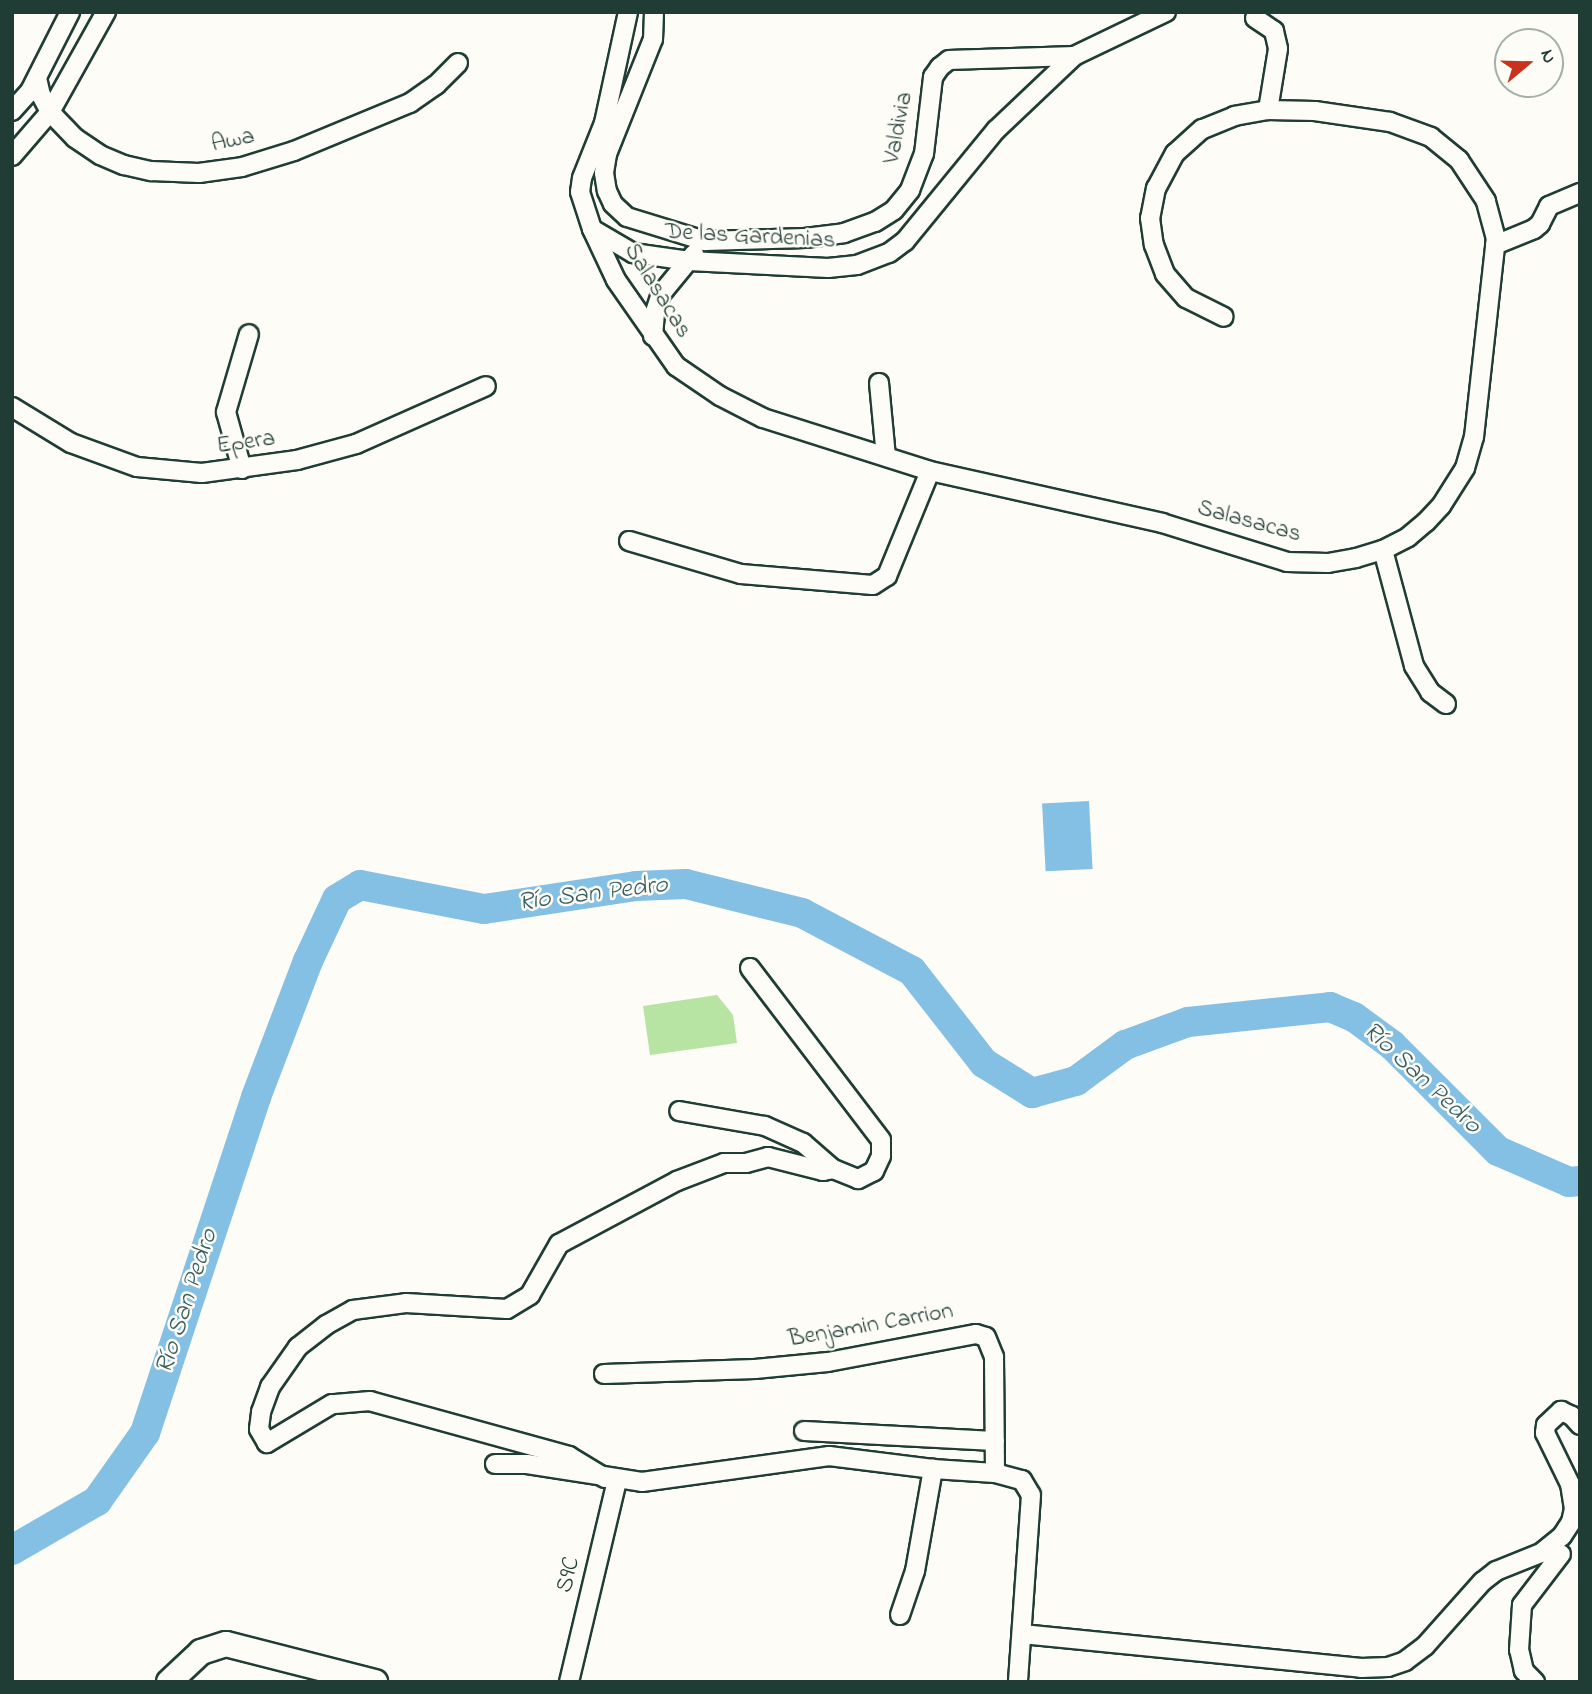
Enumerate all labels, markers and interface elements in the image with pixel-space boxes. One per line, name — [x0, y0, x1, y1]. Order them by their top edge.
north arrow — [1494, 28, 1564, 98]
text: N — [1533, 46, 1562, 67]
street label: Valdivia — [878, 90, 920, 166]
street label: Awa — [209, 122, 257, 160]
street label: De las Gardenias — [664, 218, 836, 256]
street label: Salasacas — [617, 238, 697, 344]
street label: Epera — [215, 425, 277, 461]
street label: Salasacas — [1194, 494, 1304, 550]
water label: Río San Pedro — [516, 870, 670, 920]
water label: Río San Pedro — [1355, 1016, 1487, 1142]
water label: Río San Pedro — [150, 1226, 226, 1378]
street label: Benjamin Carrion — [786, 1297, 956, 1355]
street label: S9C — [551, 1554, 587, 1596]

